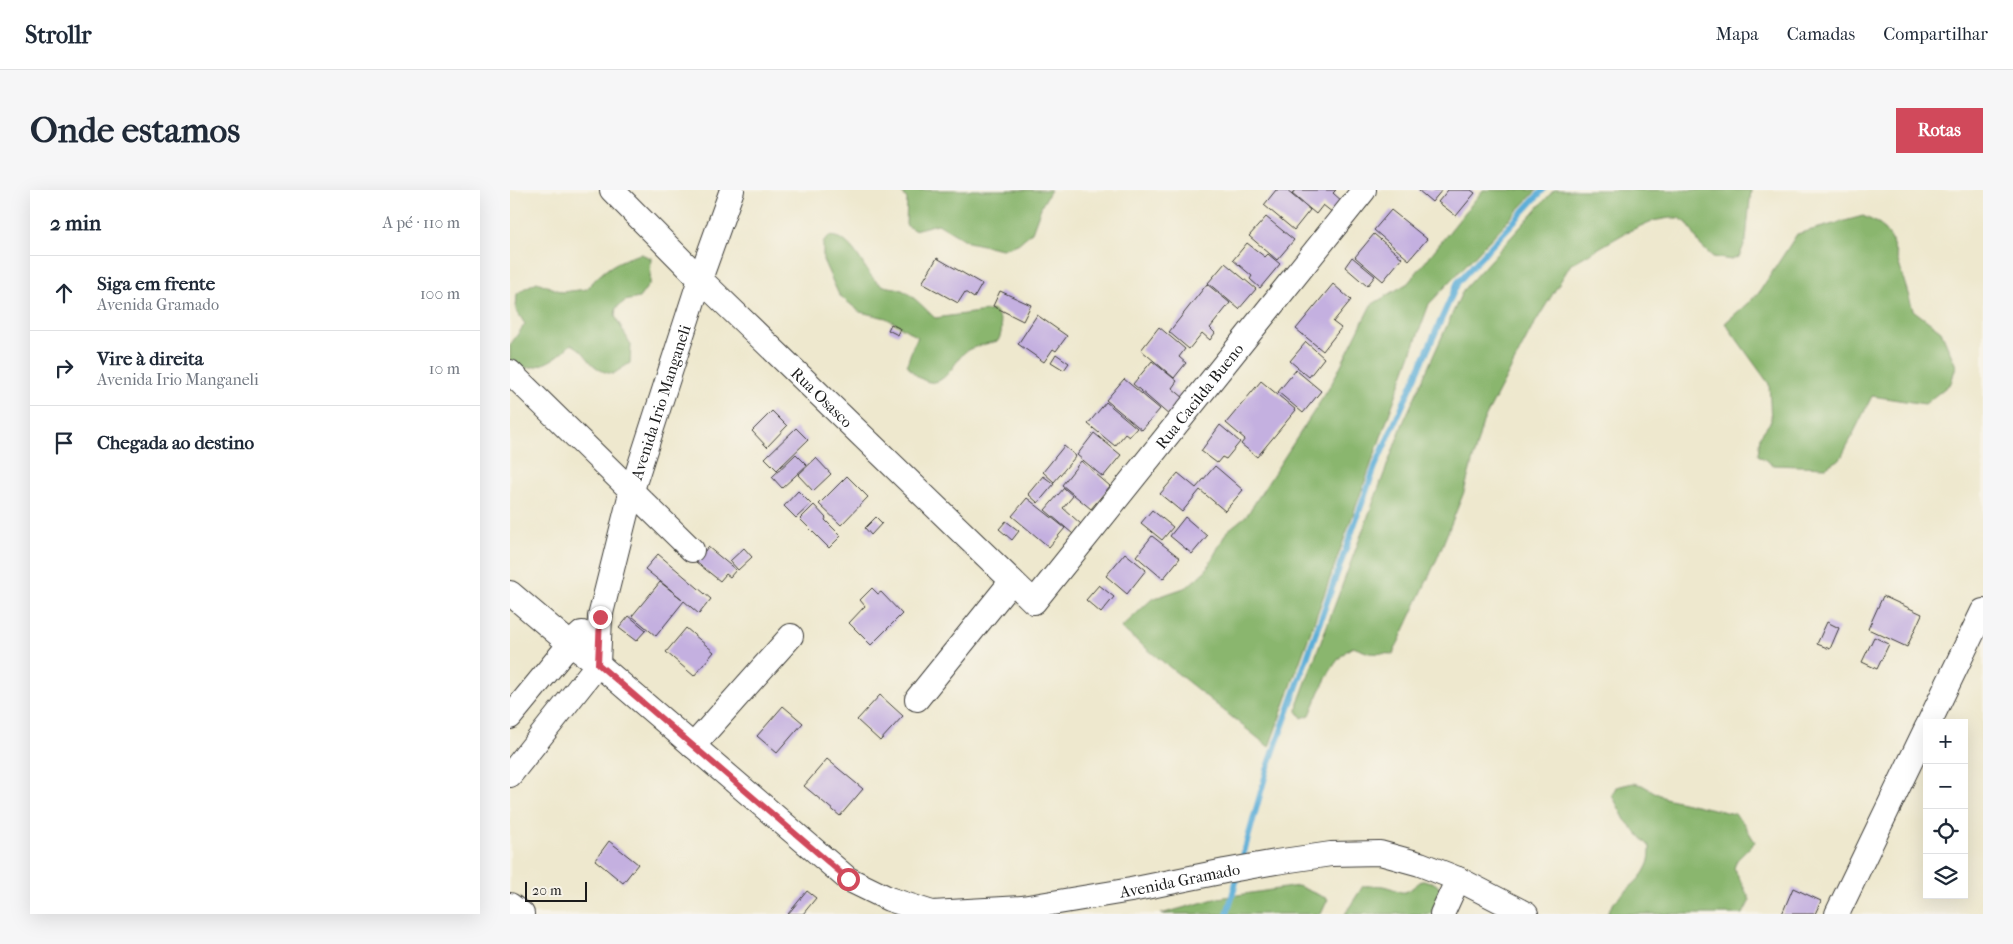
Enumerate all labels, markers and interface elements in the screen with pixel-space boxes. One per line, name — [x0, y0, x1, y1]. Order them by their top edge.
text: Strollr — [25, 21, 92, 49]
text: Mapa — [1716, 24, 1759, 45]
text: Camadas — [1787, 24, 1855, 45]
text: Compartilhar — [1883, 24, 1988, 45]
button: Rotas — [1896, 108, 1983, 153]
text: Onde estamos — [30, 110, 240, 151]
text: 2 min — [50, 211, 101, 235]
text: A pé · 110 m — [383, 213, 460, 232]
text: Siga em frente — [97, 273, 215, 295]
icon: ahead — [50, 279, 78, 307]
text: 100 m — [420, 284, 460, 303]
text: Avenida Gramado — [97, 295, 219, 314]
street label: Avenida Irio Manganeli — [626, 322, 694, 483]
street label: Rua Cacilda Bueno — [1151, 339, 1247, 452]
text: Vire à direita — [97, 348, 204, 370]
icon: right — [50, 354, 78, 382]
text: 10 m — [429, 359, 460, 378]
street label: Rua Osasco — [787, 363, 857, 431]
text: Avenida Irio Manganeli — [97, 370, 259, 389]
icon: arrive — [50, 429, 78, 457]
text: Chegada ao destino — [97, 432, 254, 454]
route end — [589, 606, 612, 629]
map controls — [1923, 719, 1968, 899]
button: + — [1923, 719, 1968, 764]
button: − — [1923, 764, 1968, 809]
button: locate — [1923, 809, 1968, 854]
button: layers — [1923, 854, 1968, 899]
street label: Avenida Gramado — [1117, 859, 1241, 901]
route start — [837, 868, 860, 891]
scale bar — [525, 879, 588, 902]
text: 20 m — [532, 882, 562, 899]

